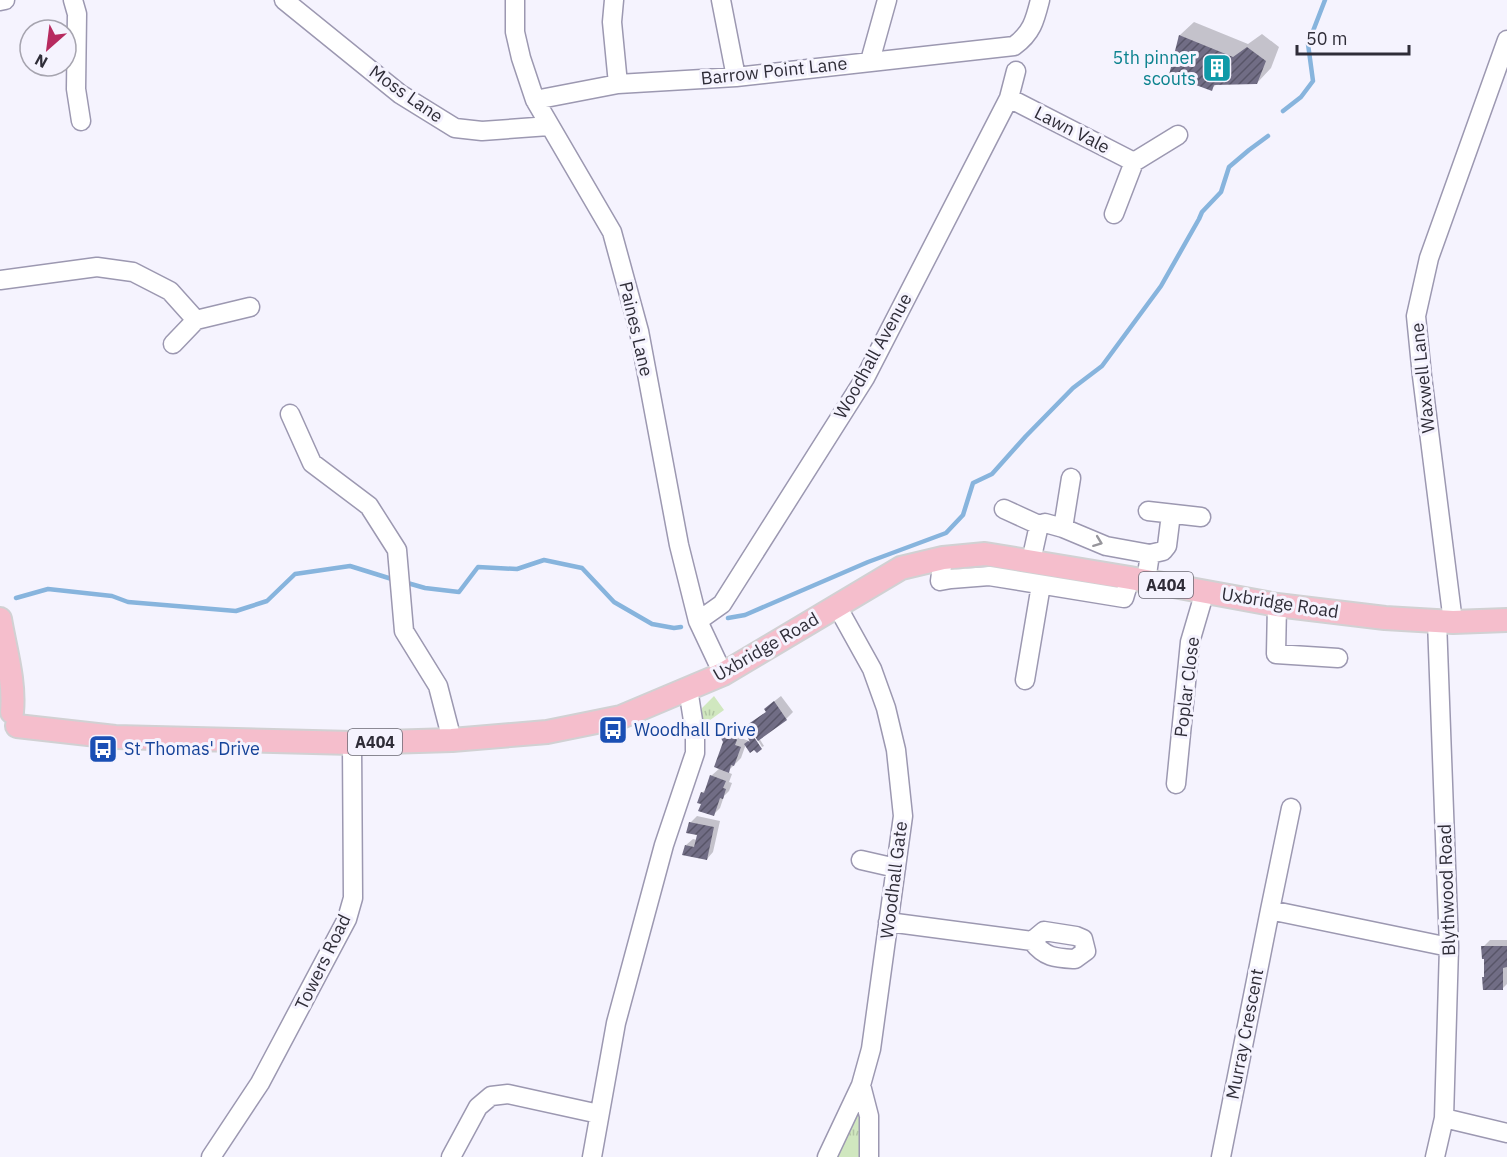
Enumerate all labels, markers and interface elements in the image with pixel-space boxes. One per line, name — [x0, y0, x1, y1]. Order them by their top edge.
north arrow — [18, 18, 78, 78]
scale bar — [1297, 18, 1410, 56]
text: 50 m — [1306, 27, 1348, 50]
place label: 5th pinner scouts — [1113, 46, 1196, 90]
text: N — [31, 50, 51, 73]
street label: Barrow Point Lane — [700, 51, 848, 90]
building icon: 5th pinner scouts — [1201, 52, 1233, 84]
street label: Moss Lane — [365, 60, 448, 127]
street label: Lawn Vale — [1031, 101, 1114, 158]
street label: Paines Lane — [614, 279, 659, 379]
street label: Woodhall Avenue — [829, 289, 917, 423]
street label: Waxwell Lane — [1405, 322, 1440, 434]
one-way arrow — [1093, 535, 1103, 548]
road number: A404 — [1139, 572, 1193, 598]
street label: Uxbridge Road — [1220, 582, 1340, 623]
street label: Uxbridge Road — [709, 607, 823, 686]
street label: Poplar Close — [1169, 635, 1204, 739]
bus stop icon: Woodhall Drive — [597, 714, 629, 746]
place label: Woodhall Drive — [634, 718, 756, 741]
road number: A404 — [348, 729, 402, 755]
bus stop icon: St Thomas' Drive — [87, 733, 119, 765]
place label: St Thomas' Drive — [124, 737, 260, 760]
street label: Woodhall Gate — [875, 820, 912, 940]
street label: Blythwood Road — [1433, 824, 1460, 956]
street label: Towers Road — [289, 910, 356, 1013]
street label: Murray Crescent — [1221, 967, 1268, 1101]

